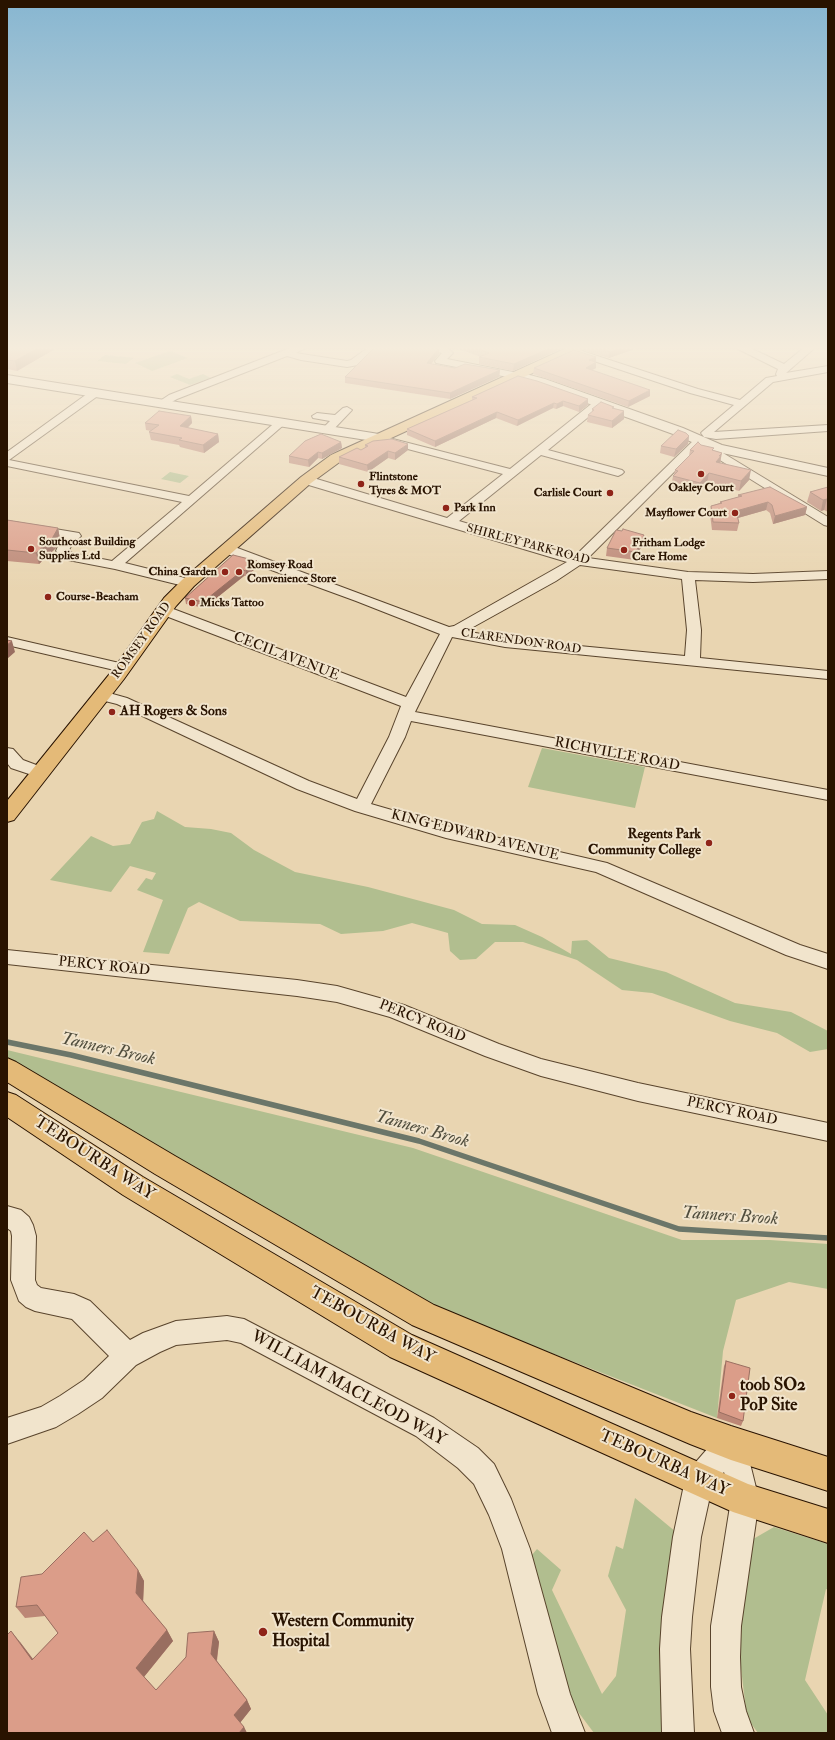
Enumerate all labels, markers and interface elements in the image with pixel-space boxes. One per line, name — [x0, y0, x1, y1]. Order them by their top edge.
marker: Oakley Court — [696, 469, 706, 479]
place label: Flintstone Tyres & MOT — [369, 470, 441, 498]
marker: Flintstone Tyres & MOT — [356, 479, 366, 489]
place label: Oakley Court — [668, 481, 734, 495]
place label: Carlisle Court — [534, 486, 602, 500]
marker: Carlisle Court — [605, 488, 615, 498]
place label: Park Inn — [454, 501, 496, 515]
marker: Park Inn — [441, 503, 451, 513]
place label: Mayflower Court — [645, 506, 727, 520]
marker: Mayflower Court — [730, 508, 740, 518]
street label: SHIRLEY PARK ROAD — [465, 522, 591, 568]
place label: Southcoast Building Supplies Ltd — [39, 535, 135, 563]
place label: Fritham Lodge Care Home — [632, 536, 705, 564]
marker: Southcoast Building Supplies Ltd — [26, 544, 36, 554]
marker: Fritham Lodge Care Home — [619, 545, 629, 555]
place label: Romsey Road Convenience Store — [247, 558, 336, 586]
place label: China Garden — [149, 565, 217, 579]
marker: China Garden — [220, 567, 230, 577]
marker: Romsey Road Convenience Store — [234, 567, 244, 577]
place label: Course-Beacham — [56, 590, 139, 604]
marker: Course-Beacham — [43, 592, 53, 602]
place label: Micks Tattoo — [200, 596, 264, 610]
marker: Micks Tattoo — [187, 598, 197, 608]
street label: ROMSEY ROAD — [109, 600, 175, 682]
street label: CLARENDON ROAD — [460, 626, 582, 658]
street label: CECIL AVENUE — [231, 629, 341, 685]
place label: AH Rogers & Sons — [120, 704, 227, 720]
marker: AH Rogers & Sons — [107, 707, 117, 717]
street label: RICHVILLE ROAD — [553, 735, 681, 775]
street label: KING EDWARD AVENUE — [389, 807, 561, 865]
place label: Regents Park Community College — [588, 827, 701, 860]
marker: Regents Park Community College — [704, 838, 714, 848]
street label: PERCY ROAD — [57, 954, 151, 980]
street label: PERCY ROAD — [376, 997, 468, 1047]
water label: Tanners Brook — [59, 1029, 157, 1071]
street label: PERCY ROAD — [685, 1094, 779, 1130]
water label: Tanners Brook — [373, 1106, 471, 1154]
street label: TEBOURBA WAY — [30, 1112, 158, 1206]
water label: Tanners Brook — [681, 1203, 779, 1231]
street label: TEBOURBA WAY — [306, 1283, 438, 1369]
street label: WILLIAM MACLEOD WAY — [247, 1327, 449, 1451]
place label: toob SO2 PoP Site — [740, 1376, 806, 1416]
marker: toob SO2 PoP Site — [727, 1391, 737, 1401]
street label: TEBOURBA WAY — [596, 1426, 732, 1502]
place label: Western Community Hospital — [272, 1612, 414, 1652]
marker: Western Community Hospital — [257, 1626, 269, 1638]

